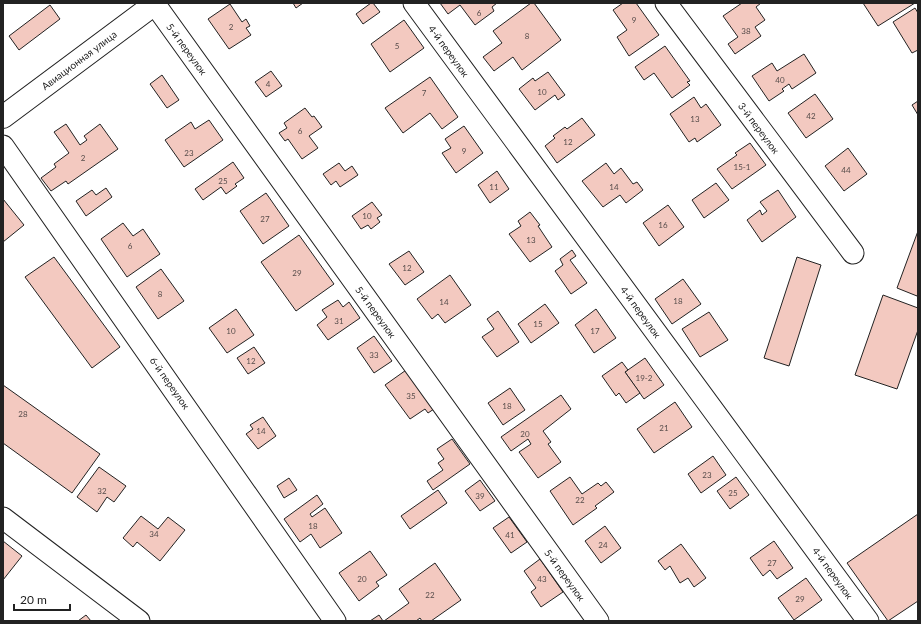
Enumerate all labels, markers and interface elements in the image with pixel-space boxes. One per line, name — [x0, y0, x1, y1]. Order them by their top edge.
house number: 6 — [477, 8, 482, 18]
house number: 9 — [632, 15, 637, 25]
street label: 5-й переулок — [164, 21, 210, 78]
house number: 2 — [229, 22, 234, 32]
street label: 4-й переулок — [426, 23, 472, 80]
house number: 38 — [741, 26, 751, 36]
street label: Авиационная улица — [39, 28, 119, 92]
house number: 8 — [525, 31, 530, 41]
house number: 5 — [395, 41, 400, 51]
house number: 40 — [775, 75, 785, 85]
house number: 4 — [266, 79, 271, 89]
house number: 10 — [537, 87, 547, 97]
house number: 7 — [422, 88, 427, 98]
street label: 3-й переулок — [736, 100, 783, 157]
house number: 42 — [806, 111, 816, 121]
house number: 13 — [690, 114, 700, 124]
house number: 6 — [298, 126, 303, 136]
house number: 12 — [563, 137, 573, 147]
house number: 9 — [462, 146, 467, 156]
house number: 23 — [184, 148, 194, 158]
house number: 2 — [81, 153, 86, 163]
house number: 15-1 — [734, 162, 751, 172]
house number: 44 — [841, 165, 851, 175]
house number: 25 — [218, 176, 228, 186]
house number: 11 — [489, 182, 499, 192]
house number: 14 — [609, 182, 619, 192]
house number: 10 — [362, 211, 372, 221]
house number: 27 — [260, 214, 270, 224]
house number: 16 — [658, 220, 668, 230]
house number: 13 — [526, 235, 536, 245]
house number: 6 — [128, 241, 133, 251]
house number: 12 — [402, 263, 412, 273]
house number: 29 — [292, 268, 302, 278]
street label: 5-й переулок — [353, 284, 399, 341]
street label: 4-й переулок — [618, 284, 664, 341]
house number: 8 — [158, 289, 163, 299]
house number: 18 — [673, 296, 683, 306]
house number: 14 — [439, 297, 449, 307]
house number: 31 — [334, 316, 344, 326]
house number: 15 — [533, 319, 543, 329]
house number: 10 — [226, 326, 236, 336]
house number: 17 — [590, 326, 600, 336]
house number: 33 — [369, 350, 379, 360]
street label: 6-й переулок — [148, 355, 193, 412]
house number: 12 — [246, 356, 256, 366]
house number: 19-2 — [636, 373, 653, 383]
house number: 35 — [406, 391, 416, 401]
house number: 18 — [502, 401, 512, 411]
house number: 28 — [18, 409, 28, 419]
house number: 21 — [659, 423, 669, 433]
house number: 14 — [256, 426, 266, 436]
house number: 20 — [520, 429, 530, 439]
house number: 23 — [702, 470, 712, 480]
house number: 32 — [97, 486, 107, 496]
house number: 25 — [728, 488, 738, 498]
house number: 39 — [475, 491, 485, 501]
house number: 22 — [575, 495, 585, 505]
house number: 18 — [308, 521, 318, 531]
house number: 34 — [149, 529, 159, 539]
house number: 41 — [505, 530, 515, 540]
house number: 24 — [598, 540, 608, 550]
street label: 4-й переулок — [810, 545, 856, 602]
street label: 5-й переулок — [542, 547, 588, 604]
house number: 27 — [767, 558, 777, 568]
house number: 20 — [357, 574, 367, 584]
house number: 43 — [537, 574, 547, 584]
scale bar — [14, 586, 70, 612]
house number: 22 — [425, 590, 435, 600]
text: 20 m — [20, 592, 47, 607]
house number: 29 — [795, 594, 805, 604]

